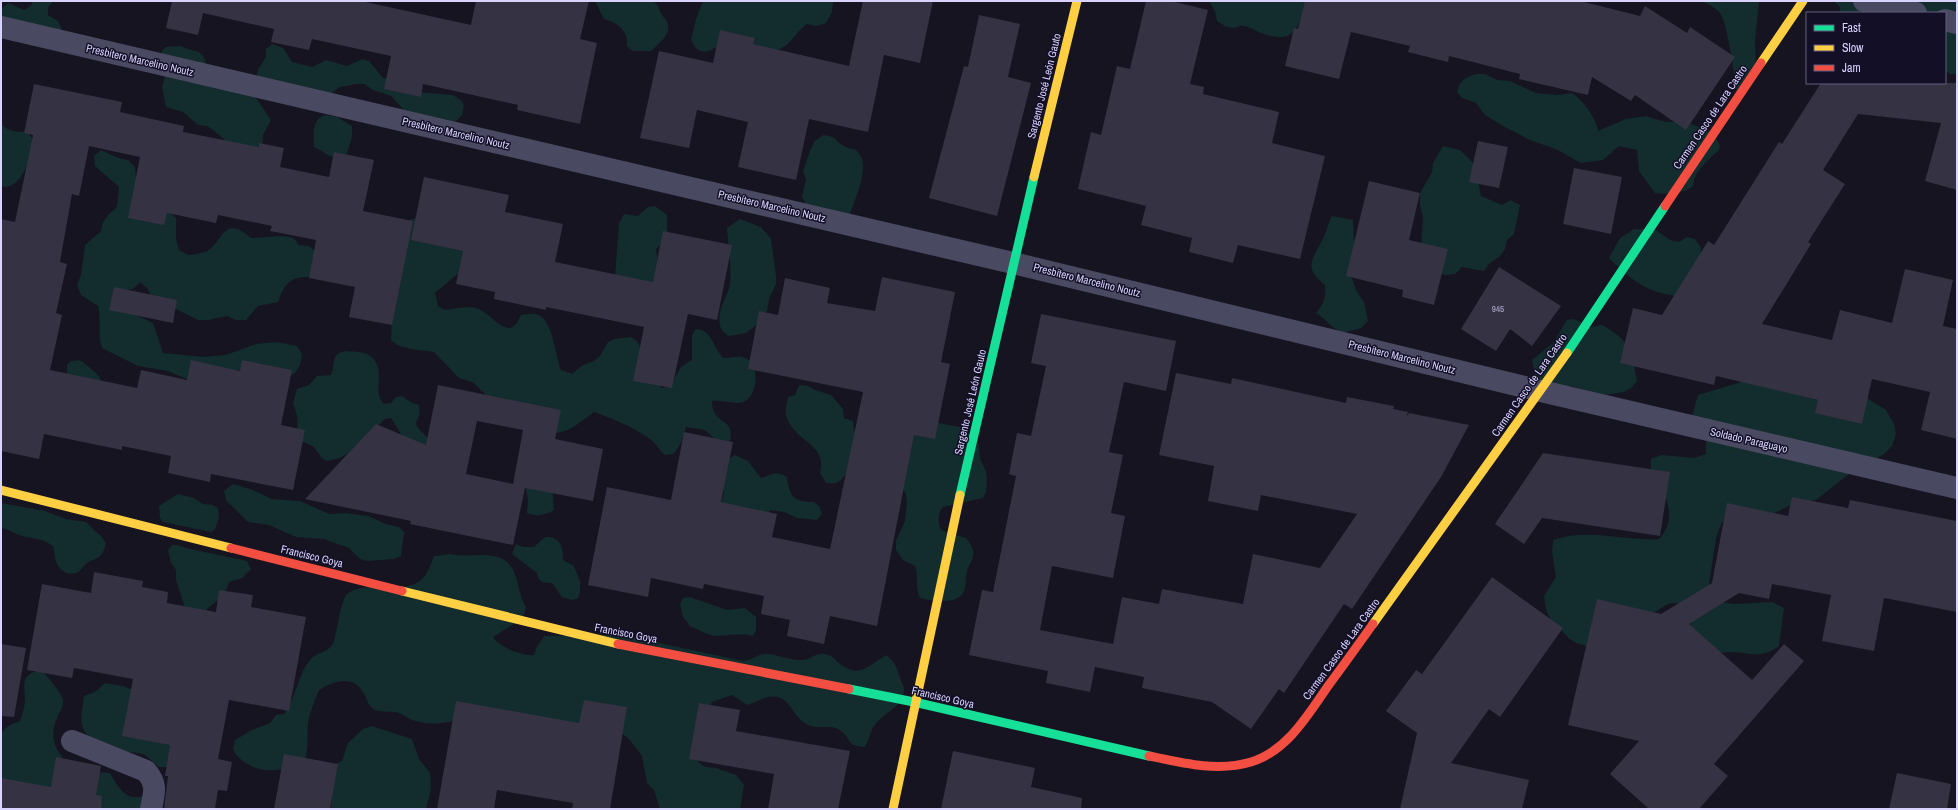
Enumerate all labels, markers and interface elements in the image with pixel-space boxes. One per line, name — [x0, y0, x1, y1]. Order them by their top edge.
legend — [1806, 12, 1946, 84]
text: Fast — [1842, 20, 1861, 36]
street label: Sargento José León Gauto — [1024, 32, 1064, 140]
text: Slow — [1842, 40, 1864, 56]
street label: Presbítero Marcelino Noutz — [85, 41, 196, 79]
text: Jam — [1842, 60, 1861, 76]
street label: Carmen Casco de Lara Castro — [1670, 62, 1750, 172]
street label: Presbítero Marcelino Noutz — [401, 114, 512, 152]
street label: Presbítero Marcelino Noutz — [717, 187, 828, 225]
street label: Presbítero Marcelino Noutz — [1032, 260, 1142, 300]
house number: 945 — [1492, 303, 1504, 315]
street label: Carmen Casco de Lara Castro — [1488, 331, 1570, 439]
street label: Presbítero Marcelino Noutz — [1347, 337, 1457, 377]
street label: Sargento José León Gauto — [951, 348, 989, 456]
street label: Soldado Paraguayo — [1709, 424, 1789, 456]
street label: Francisco Goya — [279, 542, 345, 570]
street label: Carmen Casco de Lara Castro — [1299, 595, 1383, 703]
street label: Francisco Goya — [593, 620, 659, 646]
street label: Francisco Goya — [910, 683, 976, 711]

